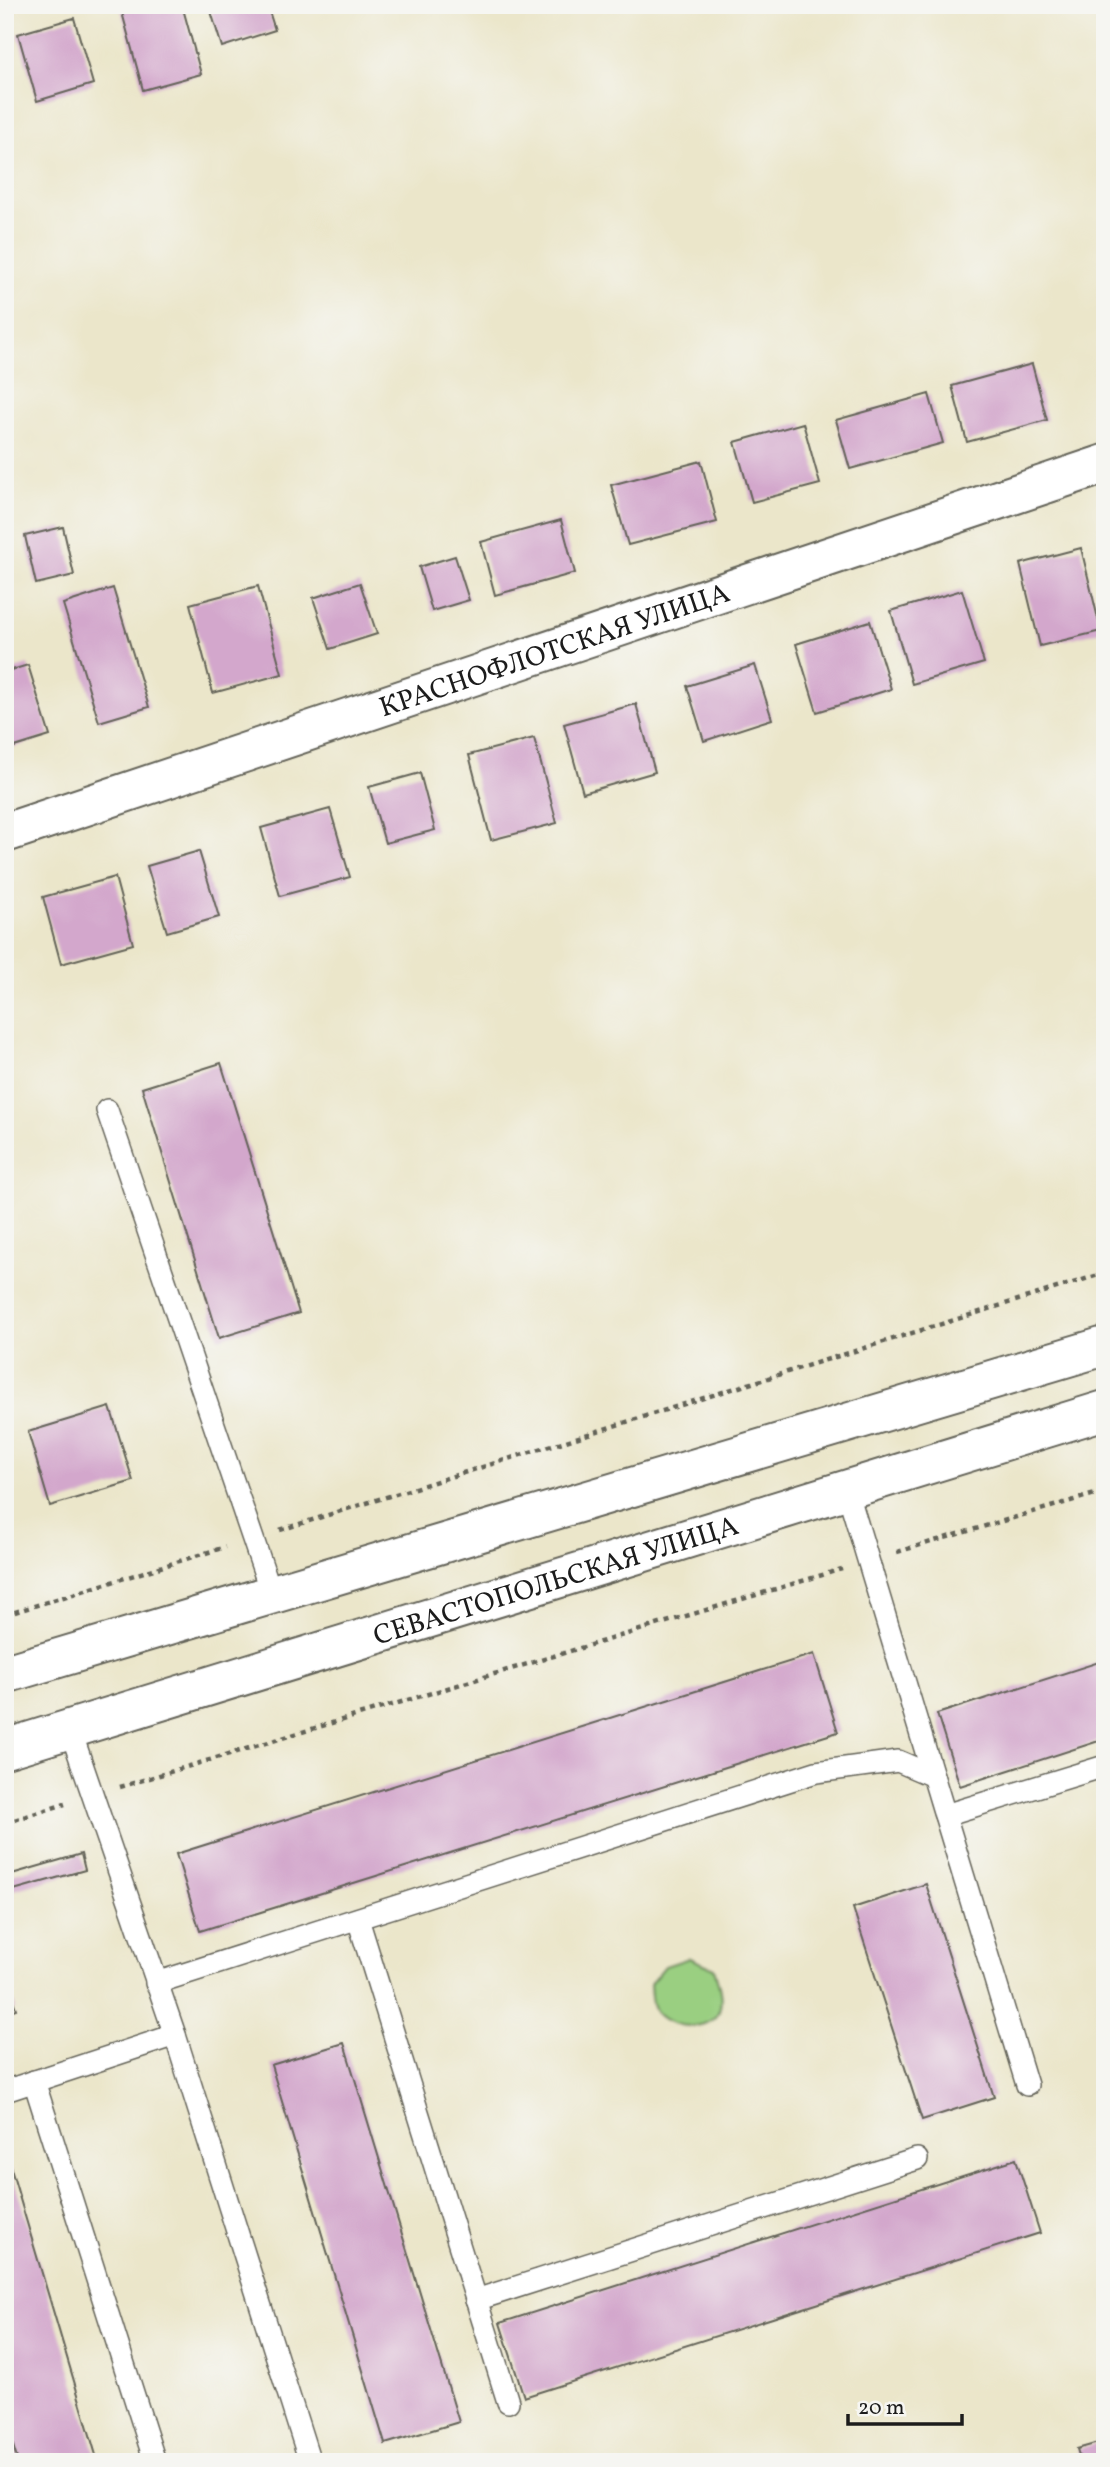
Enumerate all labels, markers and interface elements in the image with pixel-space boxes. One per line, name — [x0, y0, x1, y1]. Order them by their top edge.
street label: КРАСНОФЛОТСКАЯ УЛИЦА — [374, 574, 735, 728]
street label: СЕВАСТОПОЛЬСКАЯ УЛИЦА — [369, 1507, 744, 1656]
scale bar — [848, 2383, 961, 2427]
text: 20 m — [858, 2394, 904, 2423]

